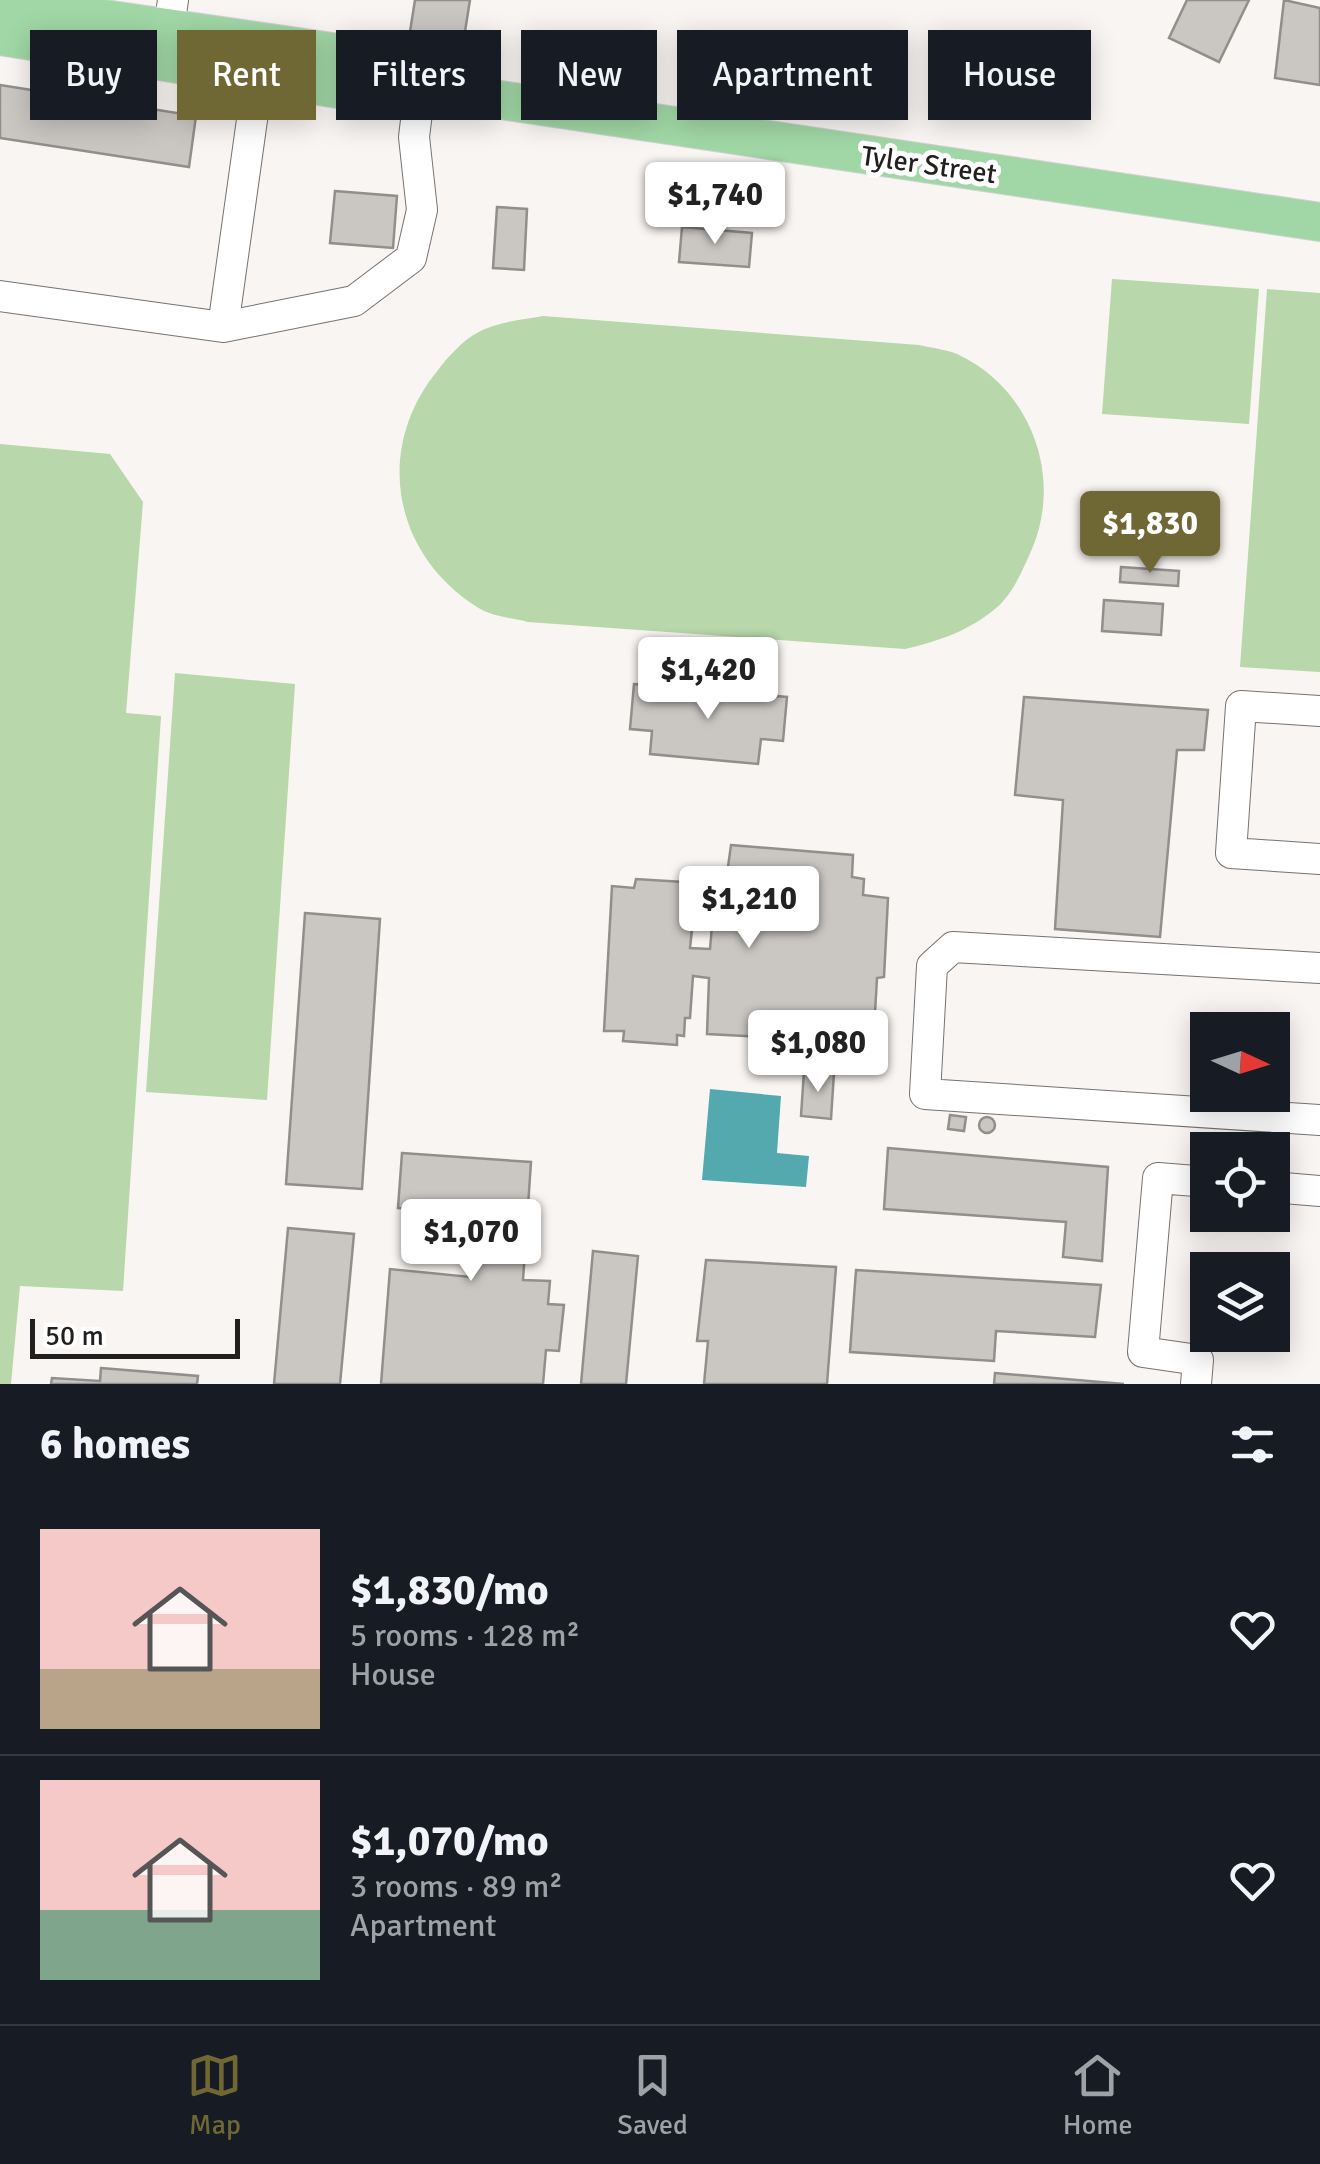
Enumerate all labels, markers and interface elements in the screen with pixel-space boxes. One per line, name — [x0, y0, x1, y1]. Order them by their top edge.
chip: Buy — [30, 30, 157, 120]
chip: Rent — [177, 30, 316, 120]
chip: Filters — [336, 30, 501, 120]
chip: New — [521, 30, 657, 120]
chip: Apartment — [677, 30, 908, 120]
chip: House — [928, 30, 1091, 120]
street label: Tyler Street — [859, 139, 999, 191]
pin: $1,740 — [634, 162, 796, 247]
text: $1,740 — [667, 175, 763, 214]
pin: $1,830 — [1069, 491, 1231, 576]
text: $1,830 — [1102, 504, 1198, 543]
pin: $1,420 — [627, 637, 789, 722]
text: $1,420 — [660, 650, 756, 689]
pin: $1,210 — [668, 866, 830, 951]
text: $1,210 — [701, 879, 797, 918]
pin: $1,080 — [737, 1010, 899, 1095]
north arrow — [1190, 1012, 1290, 1112]
map controls — [1190, 1012, 1290, 1352]
text: $1,080 — [770, 1023, 866, 1062]
button: locate — [1190, 1132, 1290, 1232]
pin: $1,070 — [390, 1199, 552, 1284]
text: $1,070 — [423, 1212, 519, 1251]
button: layers — [1190, 1252, 1290, 1352]
scale bar — [30, 1314, 240, 1358]
text: 50 m — [45, 1319, 104, 1353]
icon: filters — [1225, 1417, 1280, 1472]
text: 6 homes — [40, 1419, 190, 1470]
text: $1,830/mo — [350, 1565, 549, 1616]
icon: home — [120, 1569, 240, 1689]
icon: heart — [1225, 1602, 1280, 1657]
text: 5 rooms · 128 m² — [350, 1616, 580, 1655]
text: House — [350, 1655, 436, 1694]
text: $1,070/mo — [350, 1816, 549, 1867]
icon: home — [120, 1820, 240, 1940]
icon: heart — [1225, 1853, 1280, 1908]
text: 3 rooms · 89 m² — [350, 1867, 563, 1906]
text: Apartment — [350, 1906, 497, 1945]
tab: Map — [187, 2048, 242, 2142]
tab: Saved — [617, 2048, 688, 2142]
tab: Home — [1063, 2048, 1133, 2142]

